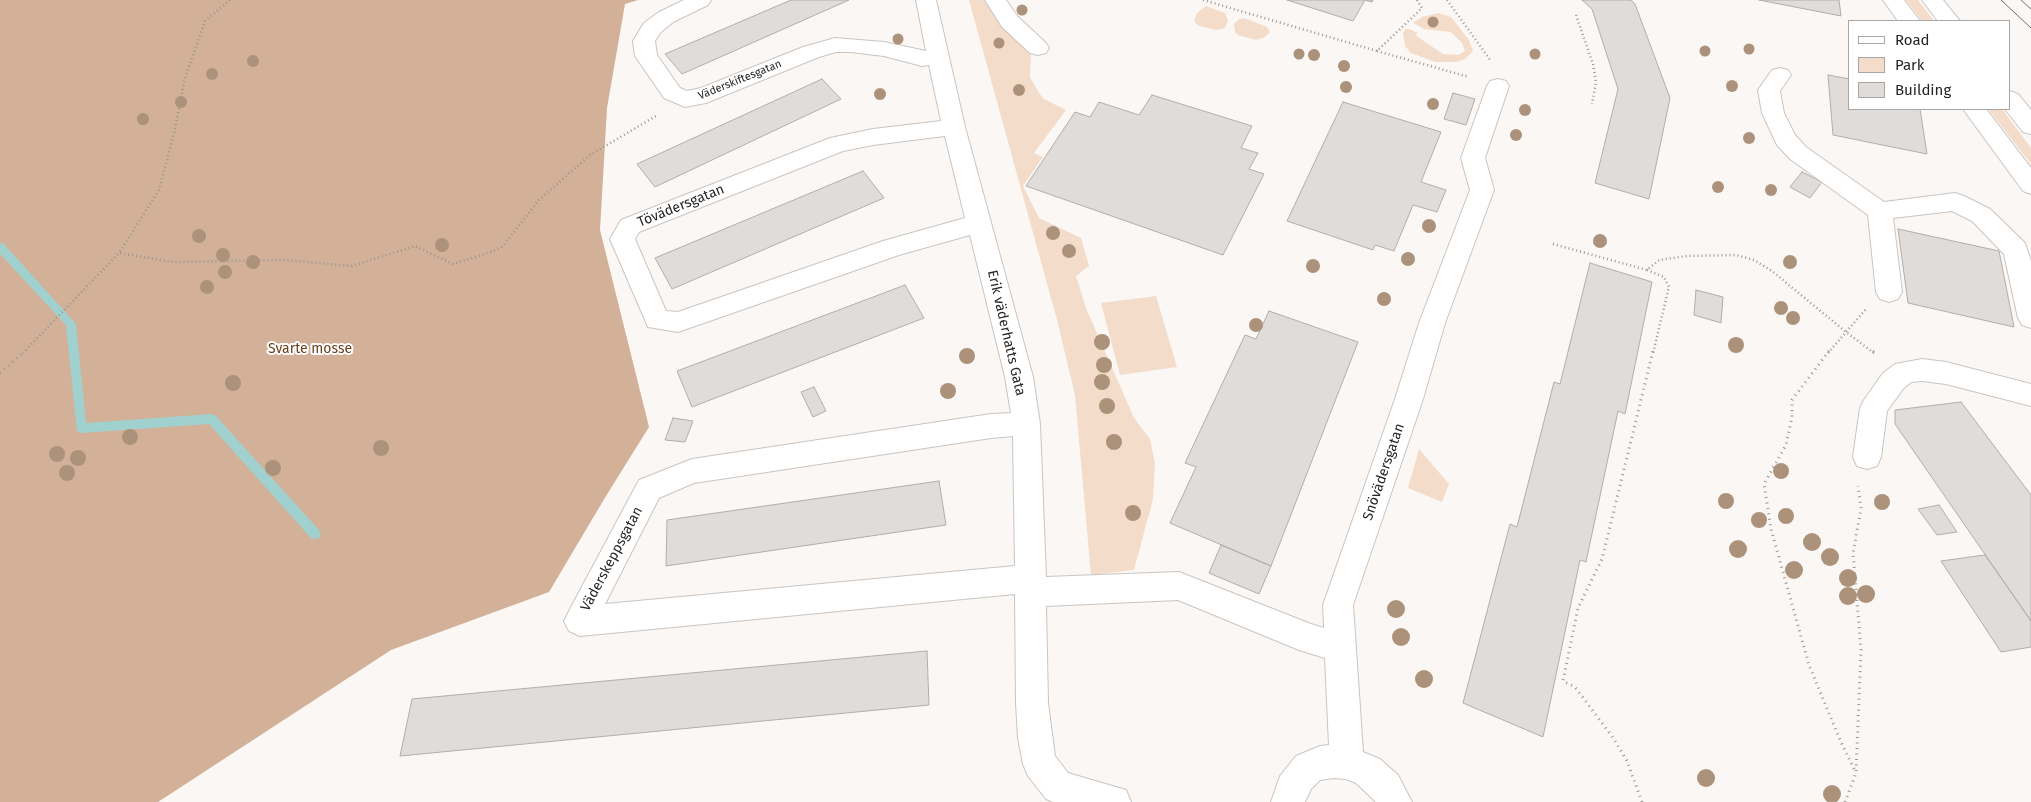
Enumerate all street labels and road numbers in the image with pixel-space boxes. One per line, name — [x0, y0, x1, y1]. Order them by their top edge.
street label: Väderskiftesgatan — [696, 57, 784, 103]
street label: Tövädersgatan — [635, 181, 727, 231]
street label: Erik väderhatts Gata — [983, 269, 1029, 397]
street label: Snövädersgatan — [1360, 421, 1408, 523]
street label: Väderskeppsgatan — [577, 504, 647, 614]

